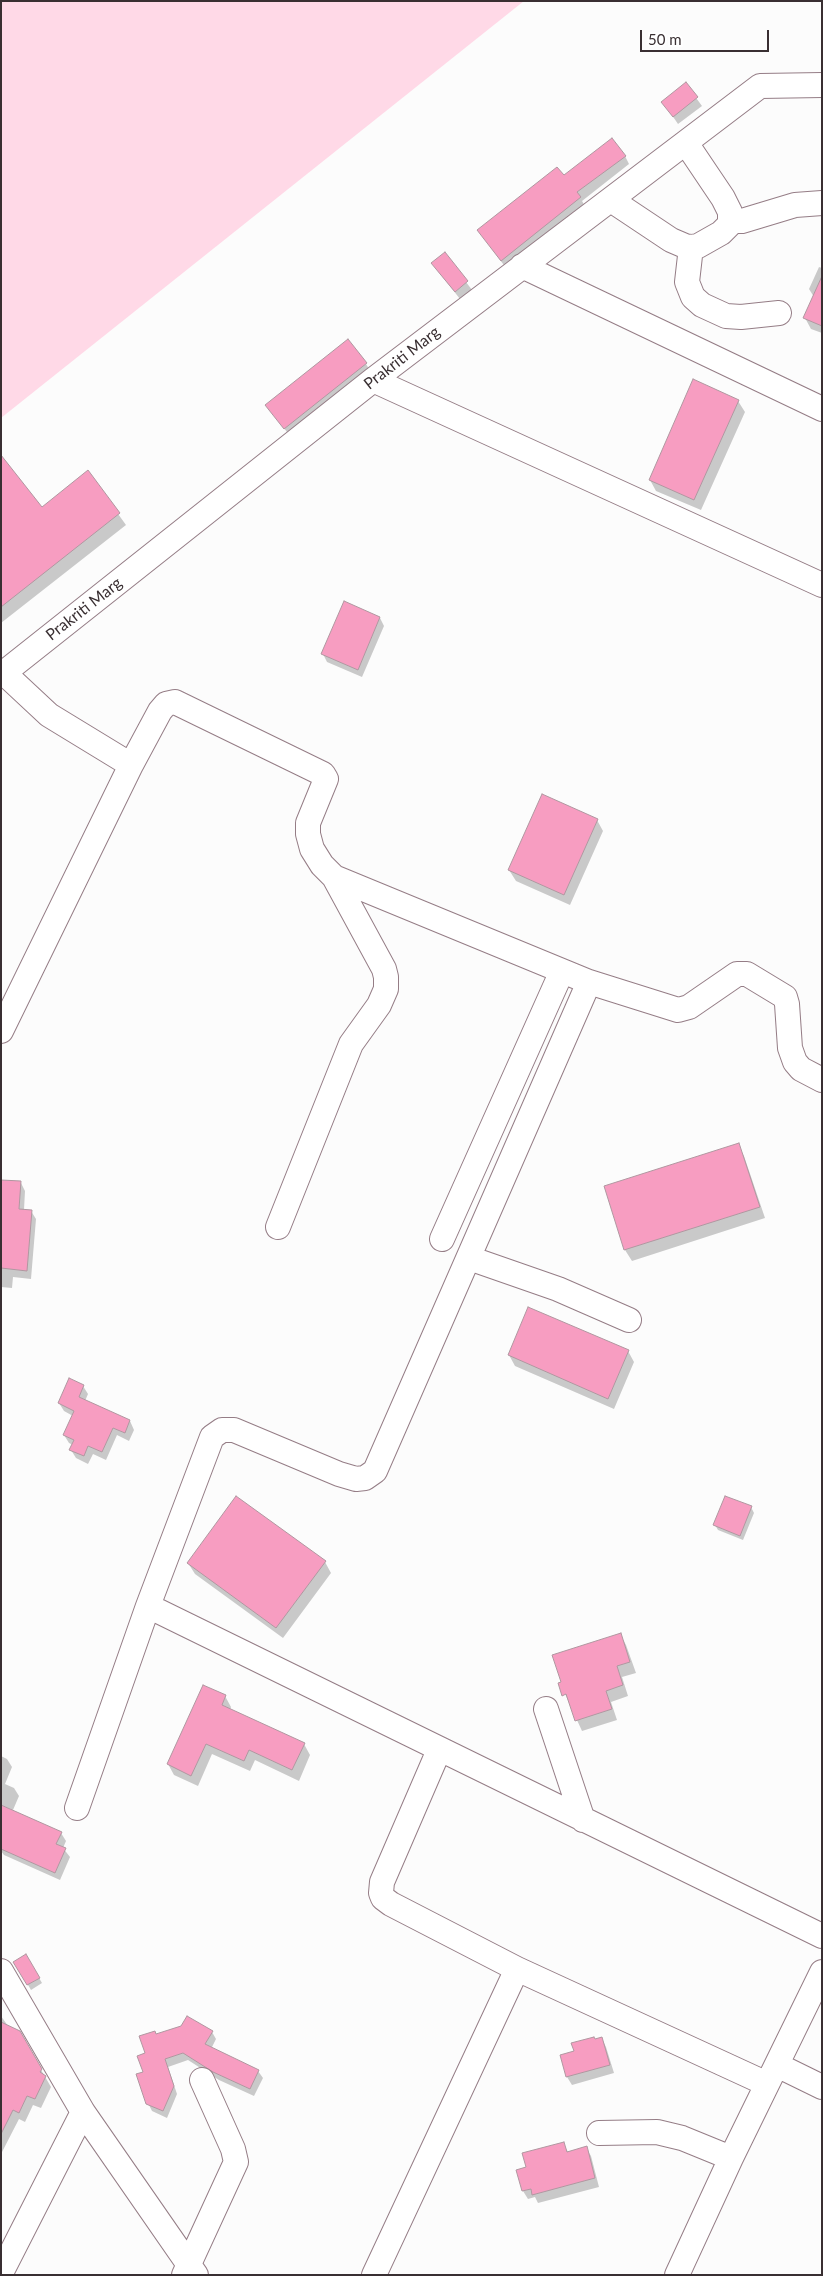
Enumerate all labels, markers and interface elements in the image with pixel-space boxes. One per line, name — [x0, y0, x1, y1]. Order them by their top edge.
scale bar — [643, 20, 772, 52]
text: 50 m — [648, 30, 682, 48]
street label: Prakriti Marg — [360, 322, 444, 394]
street label: Prakriti Marg — [42, 573, 126, 645]

